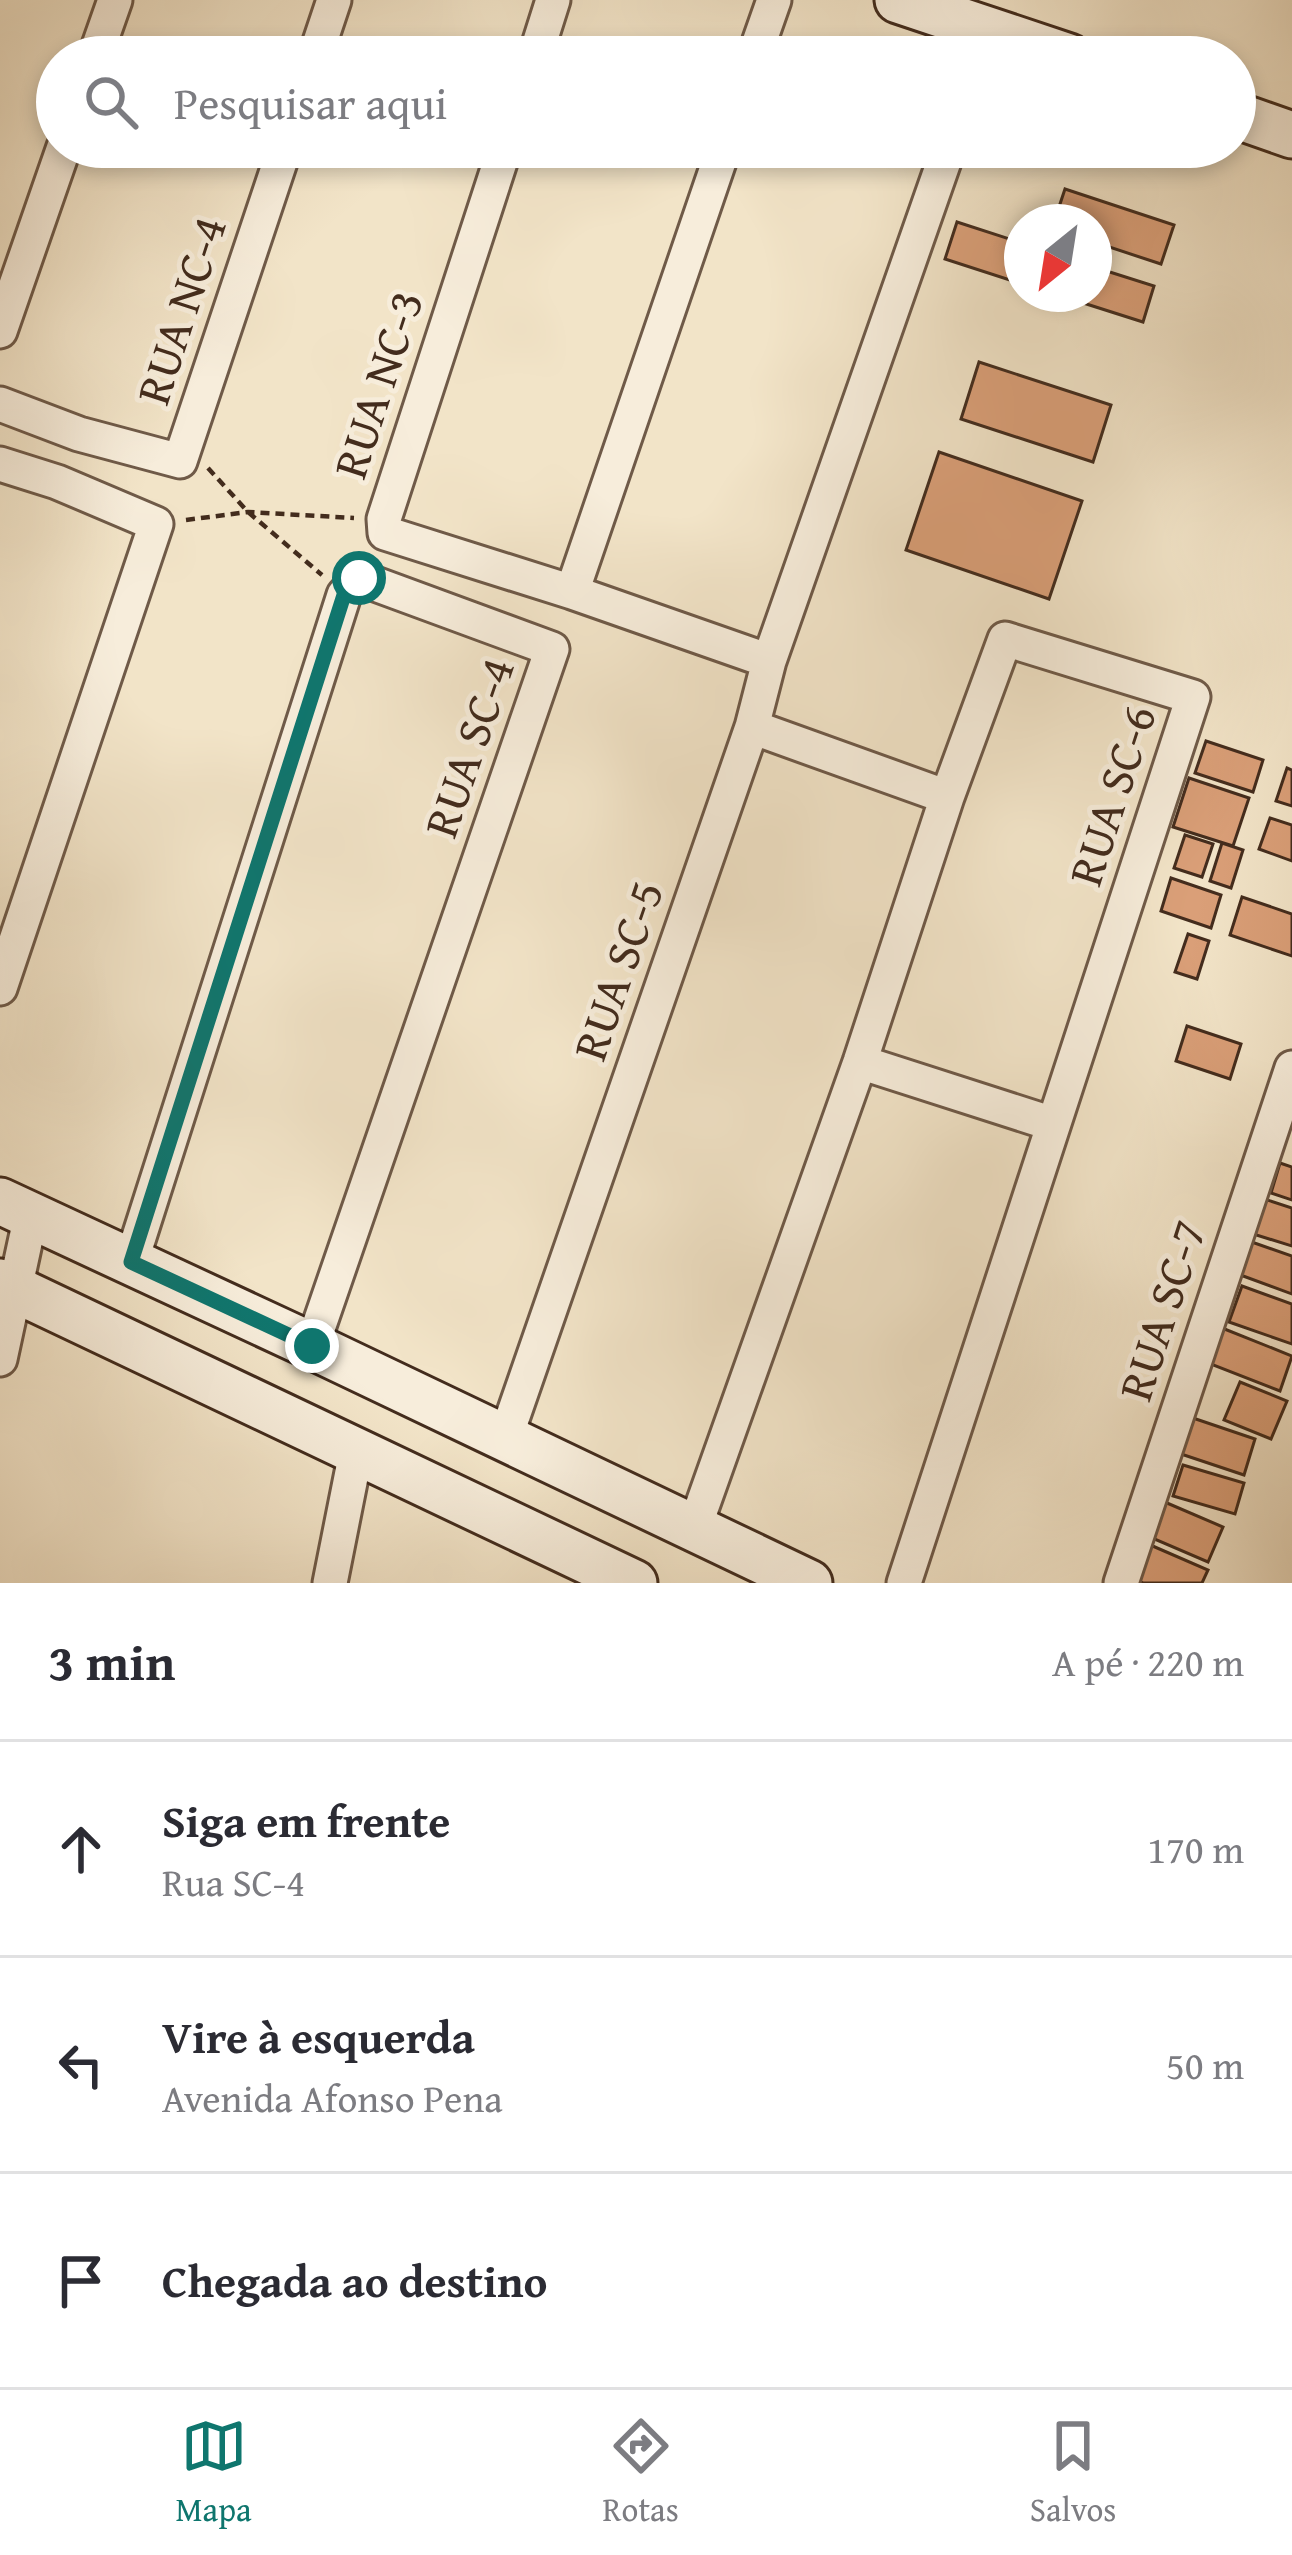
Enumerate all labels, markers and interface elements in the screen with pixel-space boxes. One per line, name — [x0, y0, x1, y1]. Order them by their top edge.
search box — [36, 36, 1256, 168]
icon: search — [78, 69, 144, 135]
text: Pesquisar aqui — [174, 70, 447, 135]
north arrow — [1004, 204, 1112, 312]
street label: RUA NC-4 — [116, 207, 244, 413]
street label: RUA NC-3 — [313, 281, 441, 487]
route start — [332, 551, 386, 605]
street label: RUA SC-4 — [404, 648, 532, 846]
street label: RUA SC-6 — [1049, 696, 1173, 894]
street label: RUA SC-5 — [553, 871, 681, 1069]
street label: RUA SC-7 — [1099, 1211, 1223, 1409]
route end — [285, 1319, 339, 1373]
text: 3 min — [48, 1624, 175, 1699]
text: A pé · 220 m — [1052, 1633, 1244, 1690]
text: Siga em frente — [162, 1788, 450, 1853]
icon: ahead — [48, 1816, 114, 1882]
text: 170 m — [1147, 1820, 1244, 1877]
text: Rua SC-4 — [162, 1853, 305, 1910]
text: Vire à esquerda — [162, 2004, 475, 2069]
icon: left — [48, 2032, 114, 2098]
text: 50 m — [1166, 2036, 1244, 2093]
text: Avenida Afonso Pena — [162, 2069, 503, 2126]
icon: arrive — [48, 2248, 114, 2314]
text: Chegada ao destino — [162, 2248, 547, 2313]
tab: Mapa — [176, 2413, 252, 2533]
tab: Rotas — [603, 2413, 679, 2533]
tab: Salvos — [1030, 2413, 1116, 2533]

